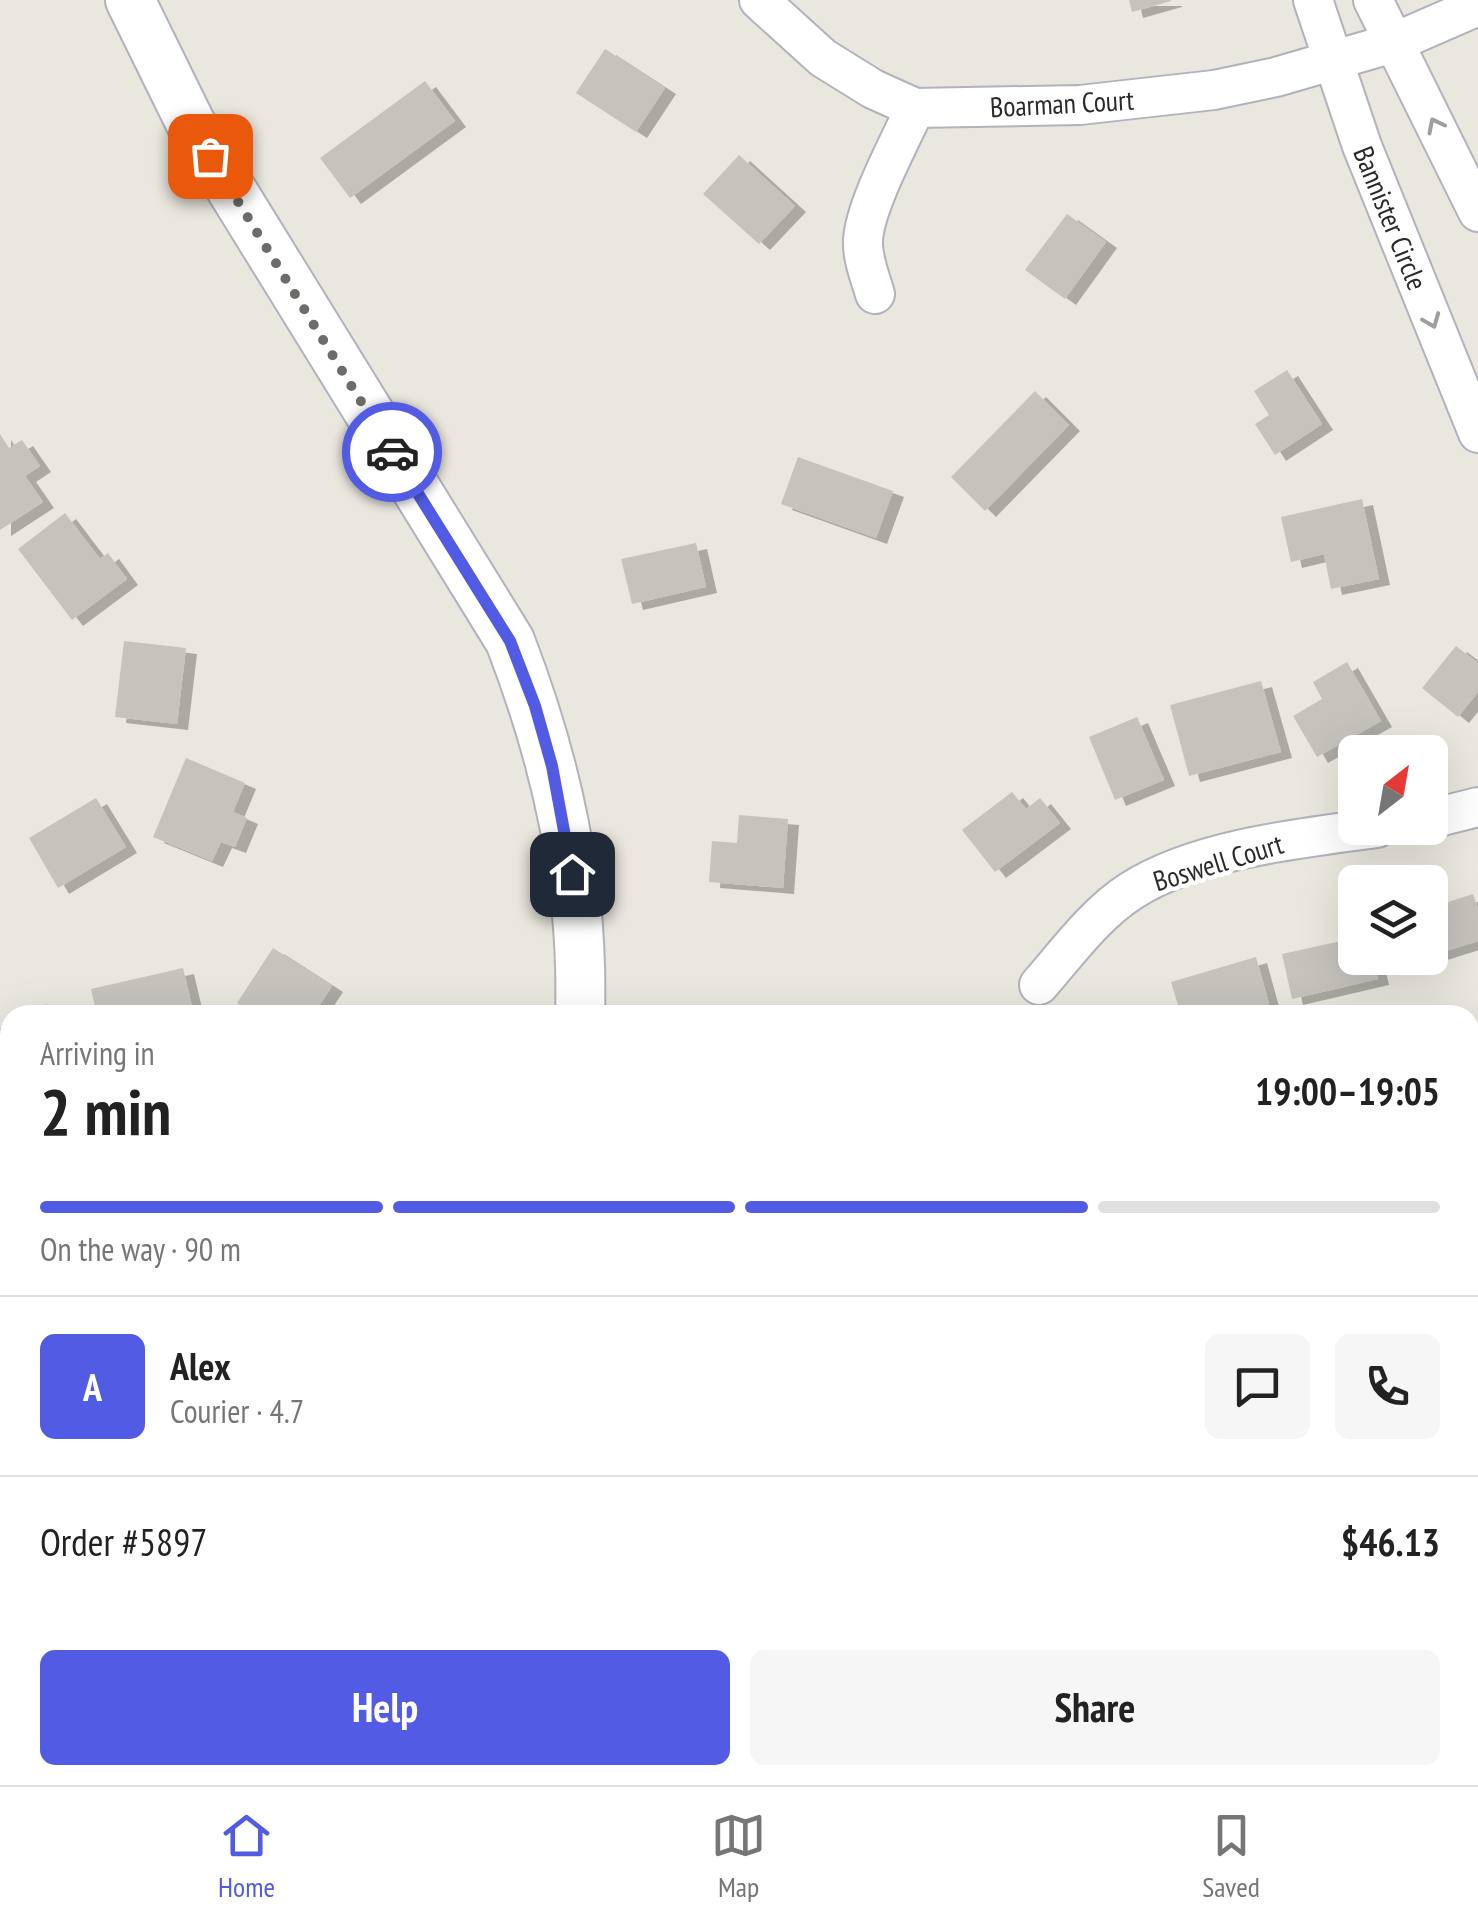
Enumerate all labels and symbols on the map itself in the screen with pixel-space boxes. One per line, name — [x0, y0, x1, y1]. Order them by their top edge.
street label: Boarman Court — [989, 81, 1135, 125]
pin — [168, 114, 253, 199]
one-way arrow — [1428, 117, 1448, 135]
street label: Bannister Circle — [1345, 141, 1437, 295]
one-way arrow — [1420, 311, 1440, 329]
courier — [342, 402, 442, 502]
north arrow — [1338, 735, 1448, 845]
street label: Boswell Court — [1149, 825, 1288, 899]
pin — [530, 832, 615, 917]

